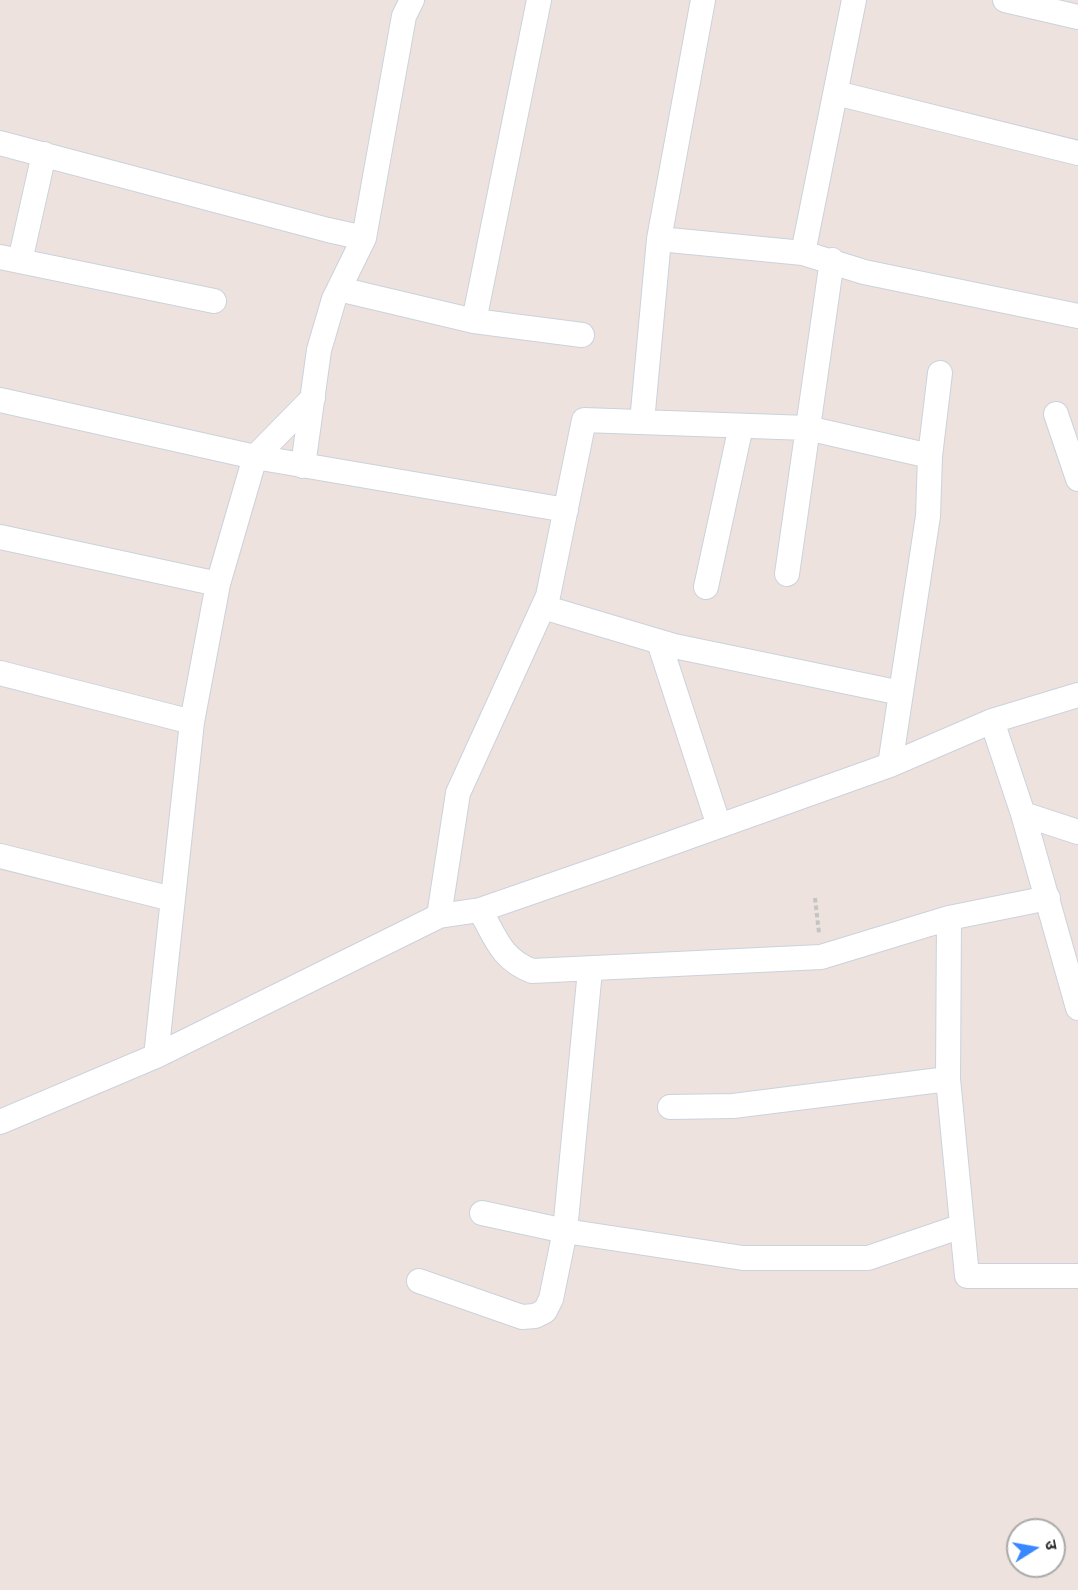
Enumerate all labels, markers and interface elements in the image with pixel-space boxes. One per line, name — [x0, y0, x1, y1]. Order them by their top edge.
north arrow — [1006, 1518, 1066, 1578]
text: उ — [1041, 1538, 1062, 1551]

